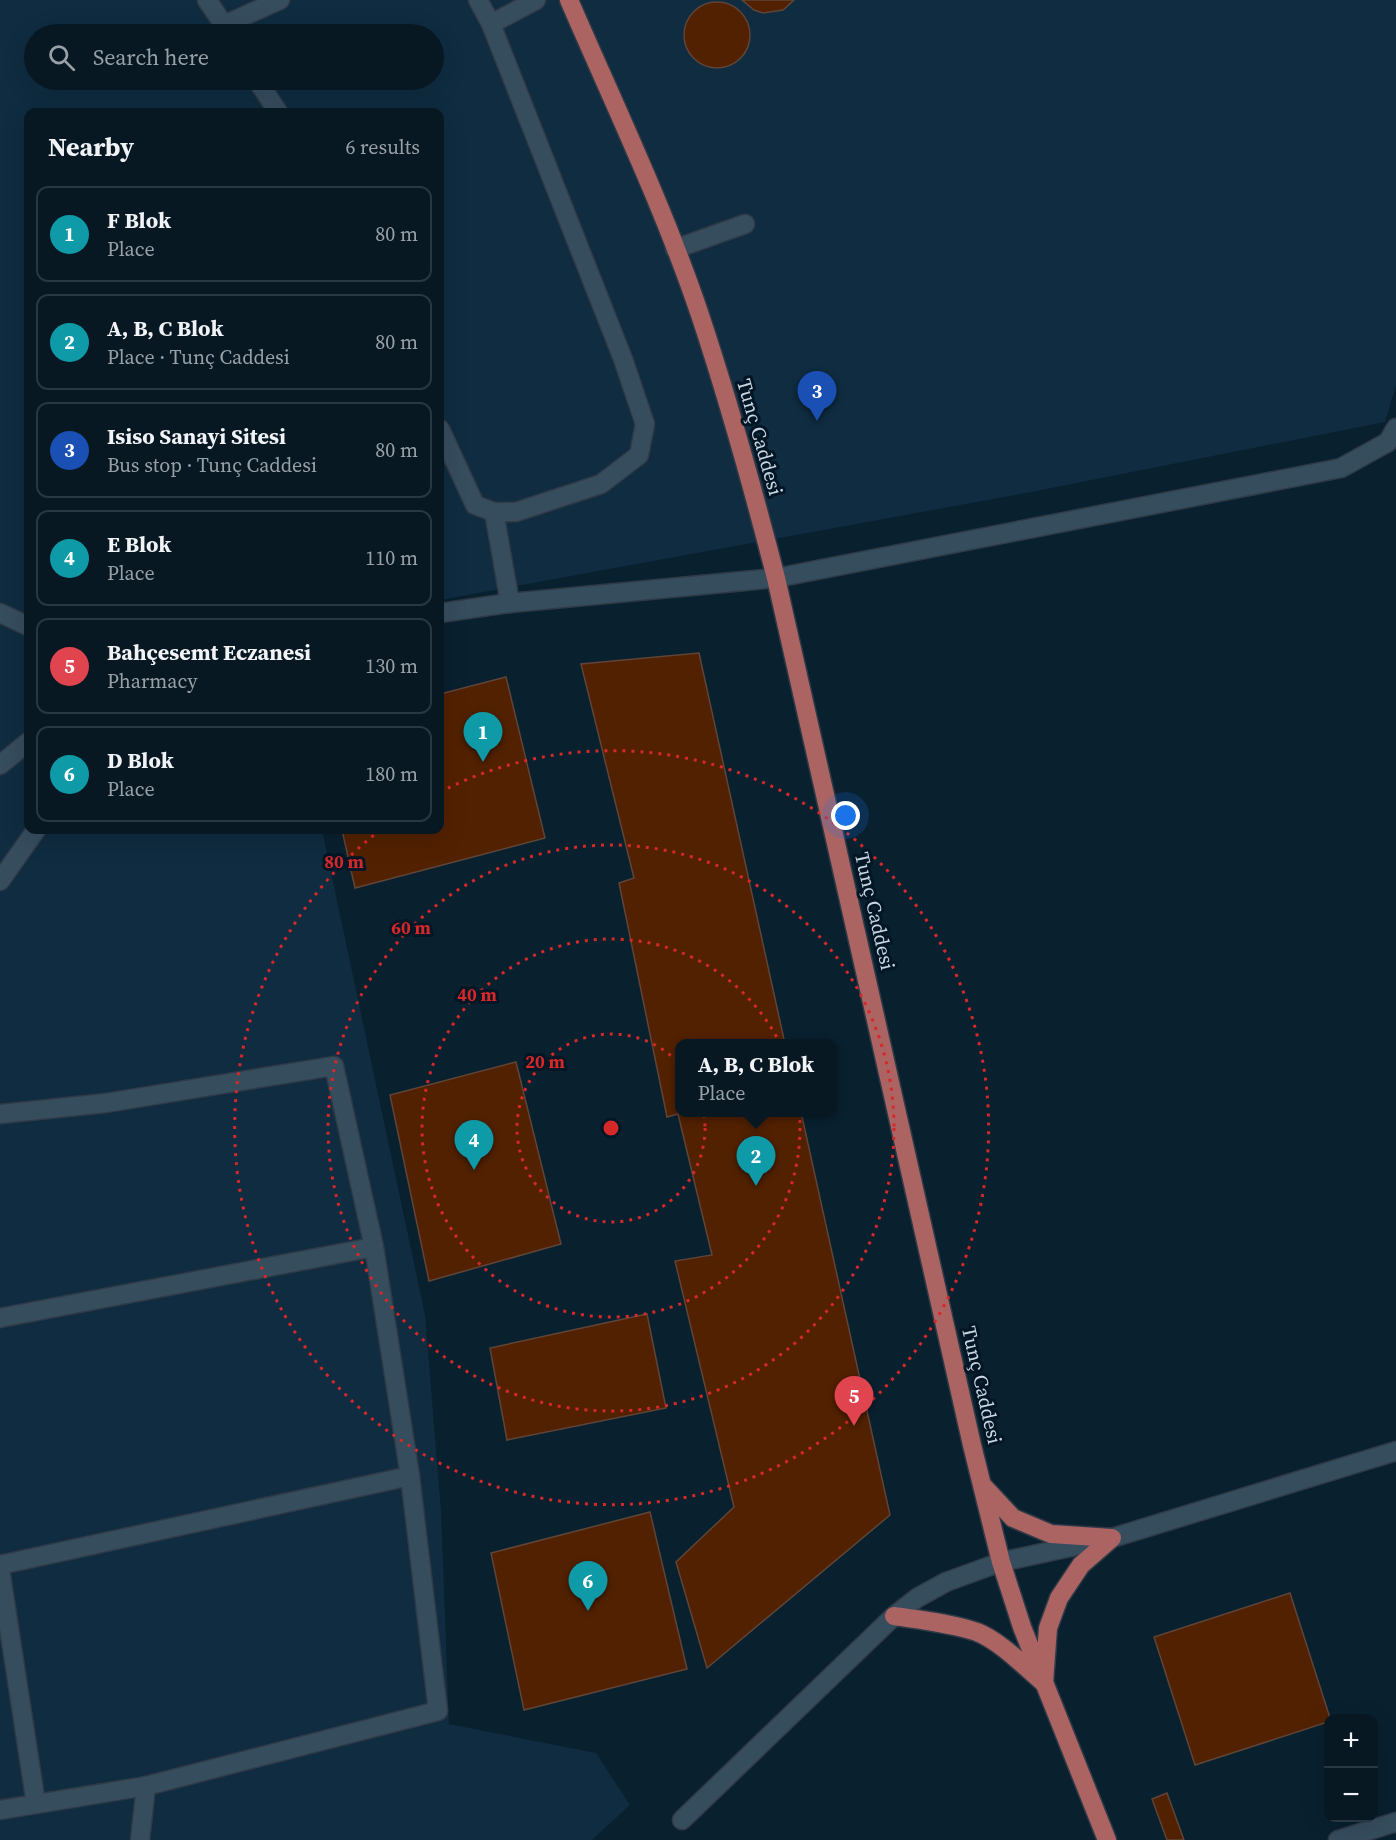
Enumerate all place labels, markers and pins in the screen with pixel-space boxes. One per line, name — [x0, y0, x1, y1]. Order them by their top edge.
pin: 3 — [798, 372, 836, 421]
pin: 1 — [464, 712, 502, 762]
centre of rings — [601, 1118, 621, 1138]
pin: 4 — [454, 1120, 494, 1170]
pin: 2 — [736, 1136, 776, 1186]
pin: 5 — [834, 1376, 874, 1426]
pin: 6 — [568, 1562, 608, 1611]

